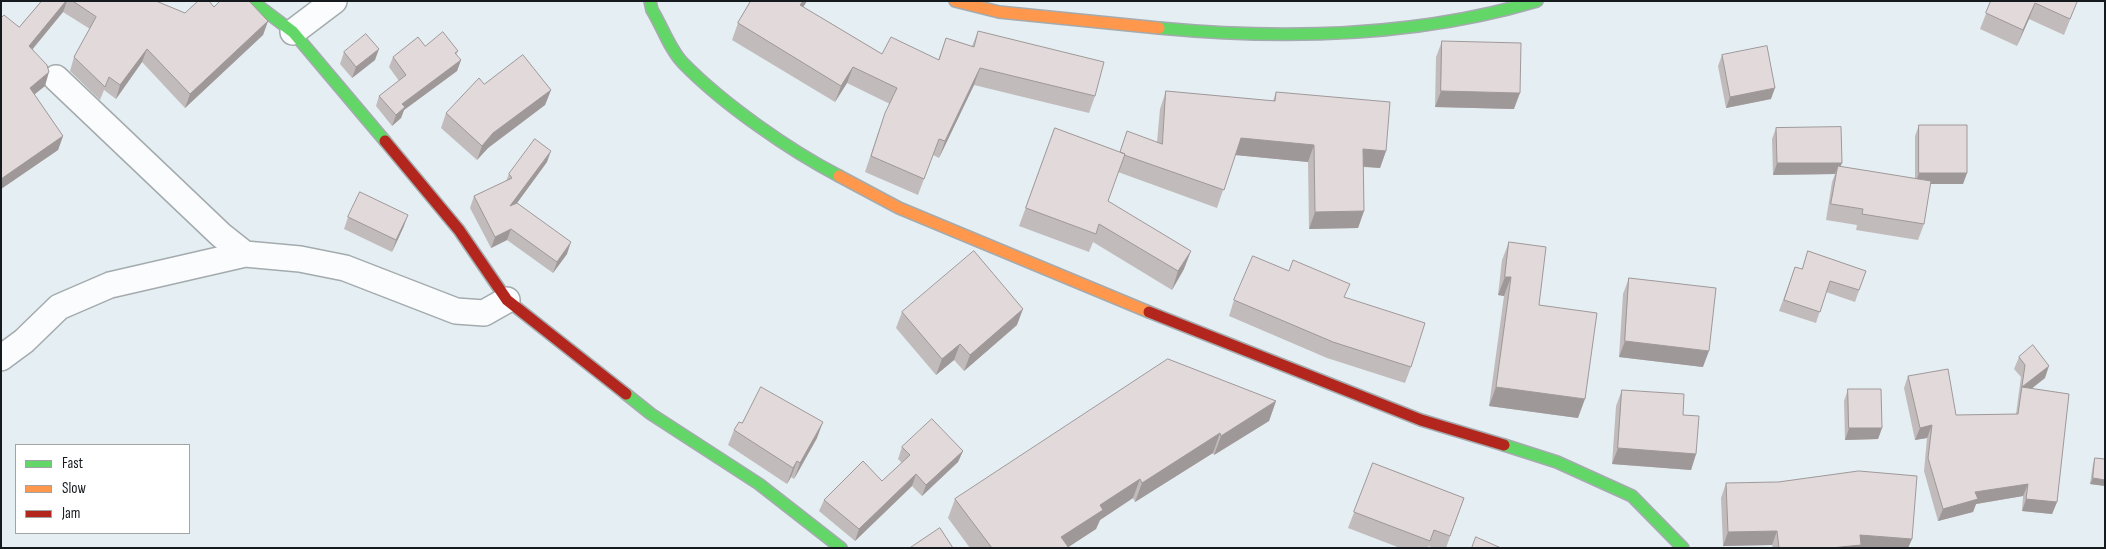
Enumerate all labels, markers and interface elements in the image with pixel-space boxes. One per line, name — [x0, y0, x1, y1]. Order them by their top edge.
legend — [15, 444, 190, 534]
text: Fast — [62, 454, 83, 473]
text: Slow — [62, 479, 86, 498]
text: Jam — [62, 504, 80, 523]

